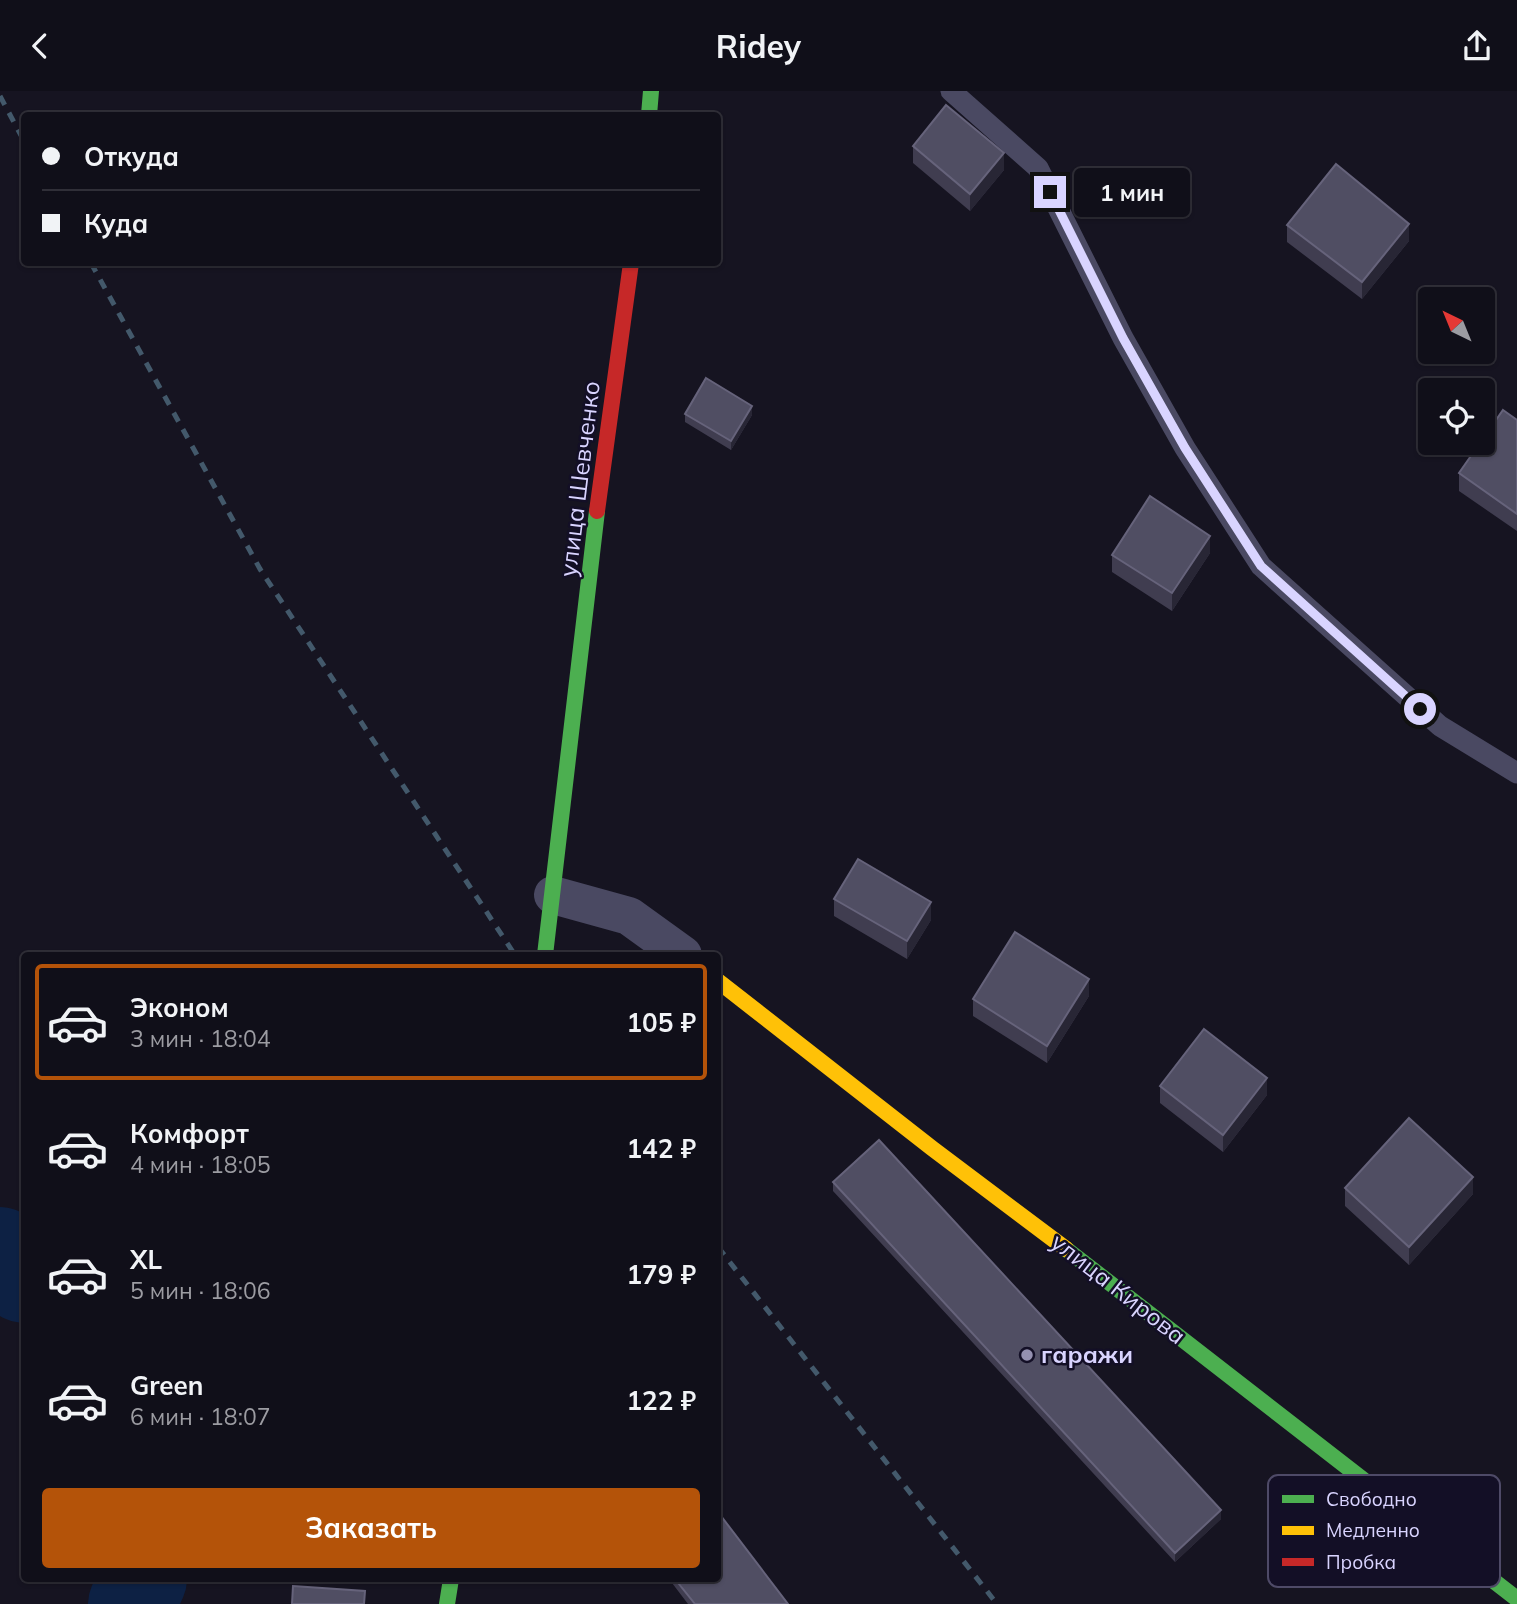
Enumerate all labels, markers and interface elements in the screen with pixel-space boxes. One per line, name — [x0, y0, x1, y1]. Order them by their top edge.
text: Ridey — [716, 26, 801, 66]
icon: back — [21, 27, 59, 65]
icon: share — [1458, 27, 1496, 65]
text: Откуда — [84, 140, 179, 173]
callout: 1 мин — [1074, 167, 1190, 217]
route end — [1034, 176, 1066, 208]
text: 1 мин — [1100, 178, 1164, 207]
text: Куда — [84, 207, 148, 240]
north arrow — [1418, 287, 1494, 364]
map controls — [1418, 287, 1495, 455]
button: locate — [1418, 378, 1495, 455]
street label: улица Шевченко — [552, 379, 606, 578]
route start — [1404, 693, 1436, 725]
icon: car — [46, 991, 109, 1054]
text: Эконом — [130, 991, 229, 1024]
text: 105 ₽ — [626, 1006, 696, 1039]
text: 3 мин · 18:04 — [130, 1024, 270, 1053]
icon: car — [46, 1117, 109, 1180]
text: Комфорт — [130, 1117, 249, 1150]
text: 142 ₽ — [626, 1132, 696, 1165]
text: 4 мин · 18:05 — [130, 1150, 270, 1179]
street label: улица Кирова — [1045, 1226, 1192, 1350]
icon: car — [46, 1243, 109, 1306]
text: XL — [130, 1243, 162, 1276]
text: 179 ₽ — [626, 1258, 696, 1291]
text: 5 мин · 18:06 — [130, 1276, 270, 1305]
place label: гаражи — [1041, 1339, 1133, 1369]
marker: гаражи — [1019, 1347, 1035, 1363]
icon: car — [46, 1369, 109, 1432]
text: Green — [130, 1369, 203, 1402]
text: 122 ₽ — [626, 1384, 696, 1417]
text: 6 мин · 18:07 — [130, 1402, 270, 1431]
legend — [1268, 1475, 1500, 1587]
text: Свободно — [1326, 1487, 1417, 1511]
button: Заказать — [42, 1488, 700, 1568]
text: Медленно — [1326, 1518, 1420, 1542]
text: Пробка — [1326, 1550, 1396, 1574]

